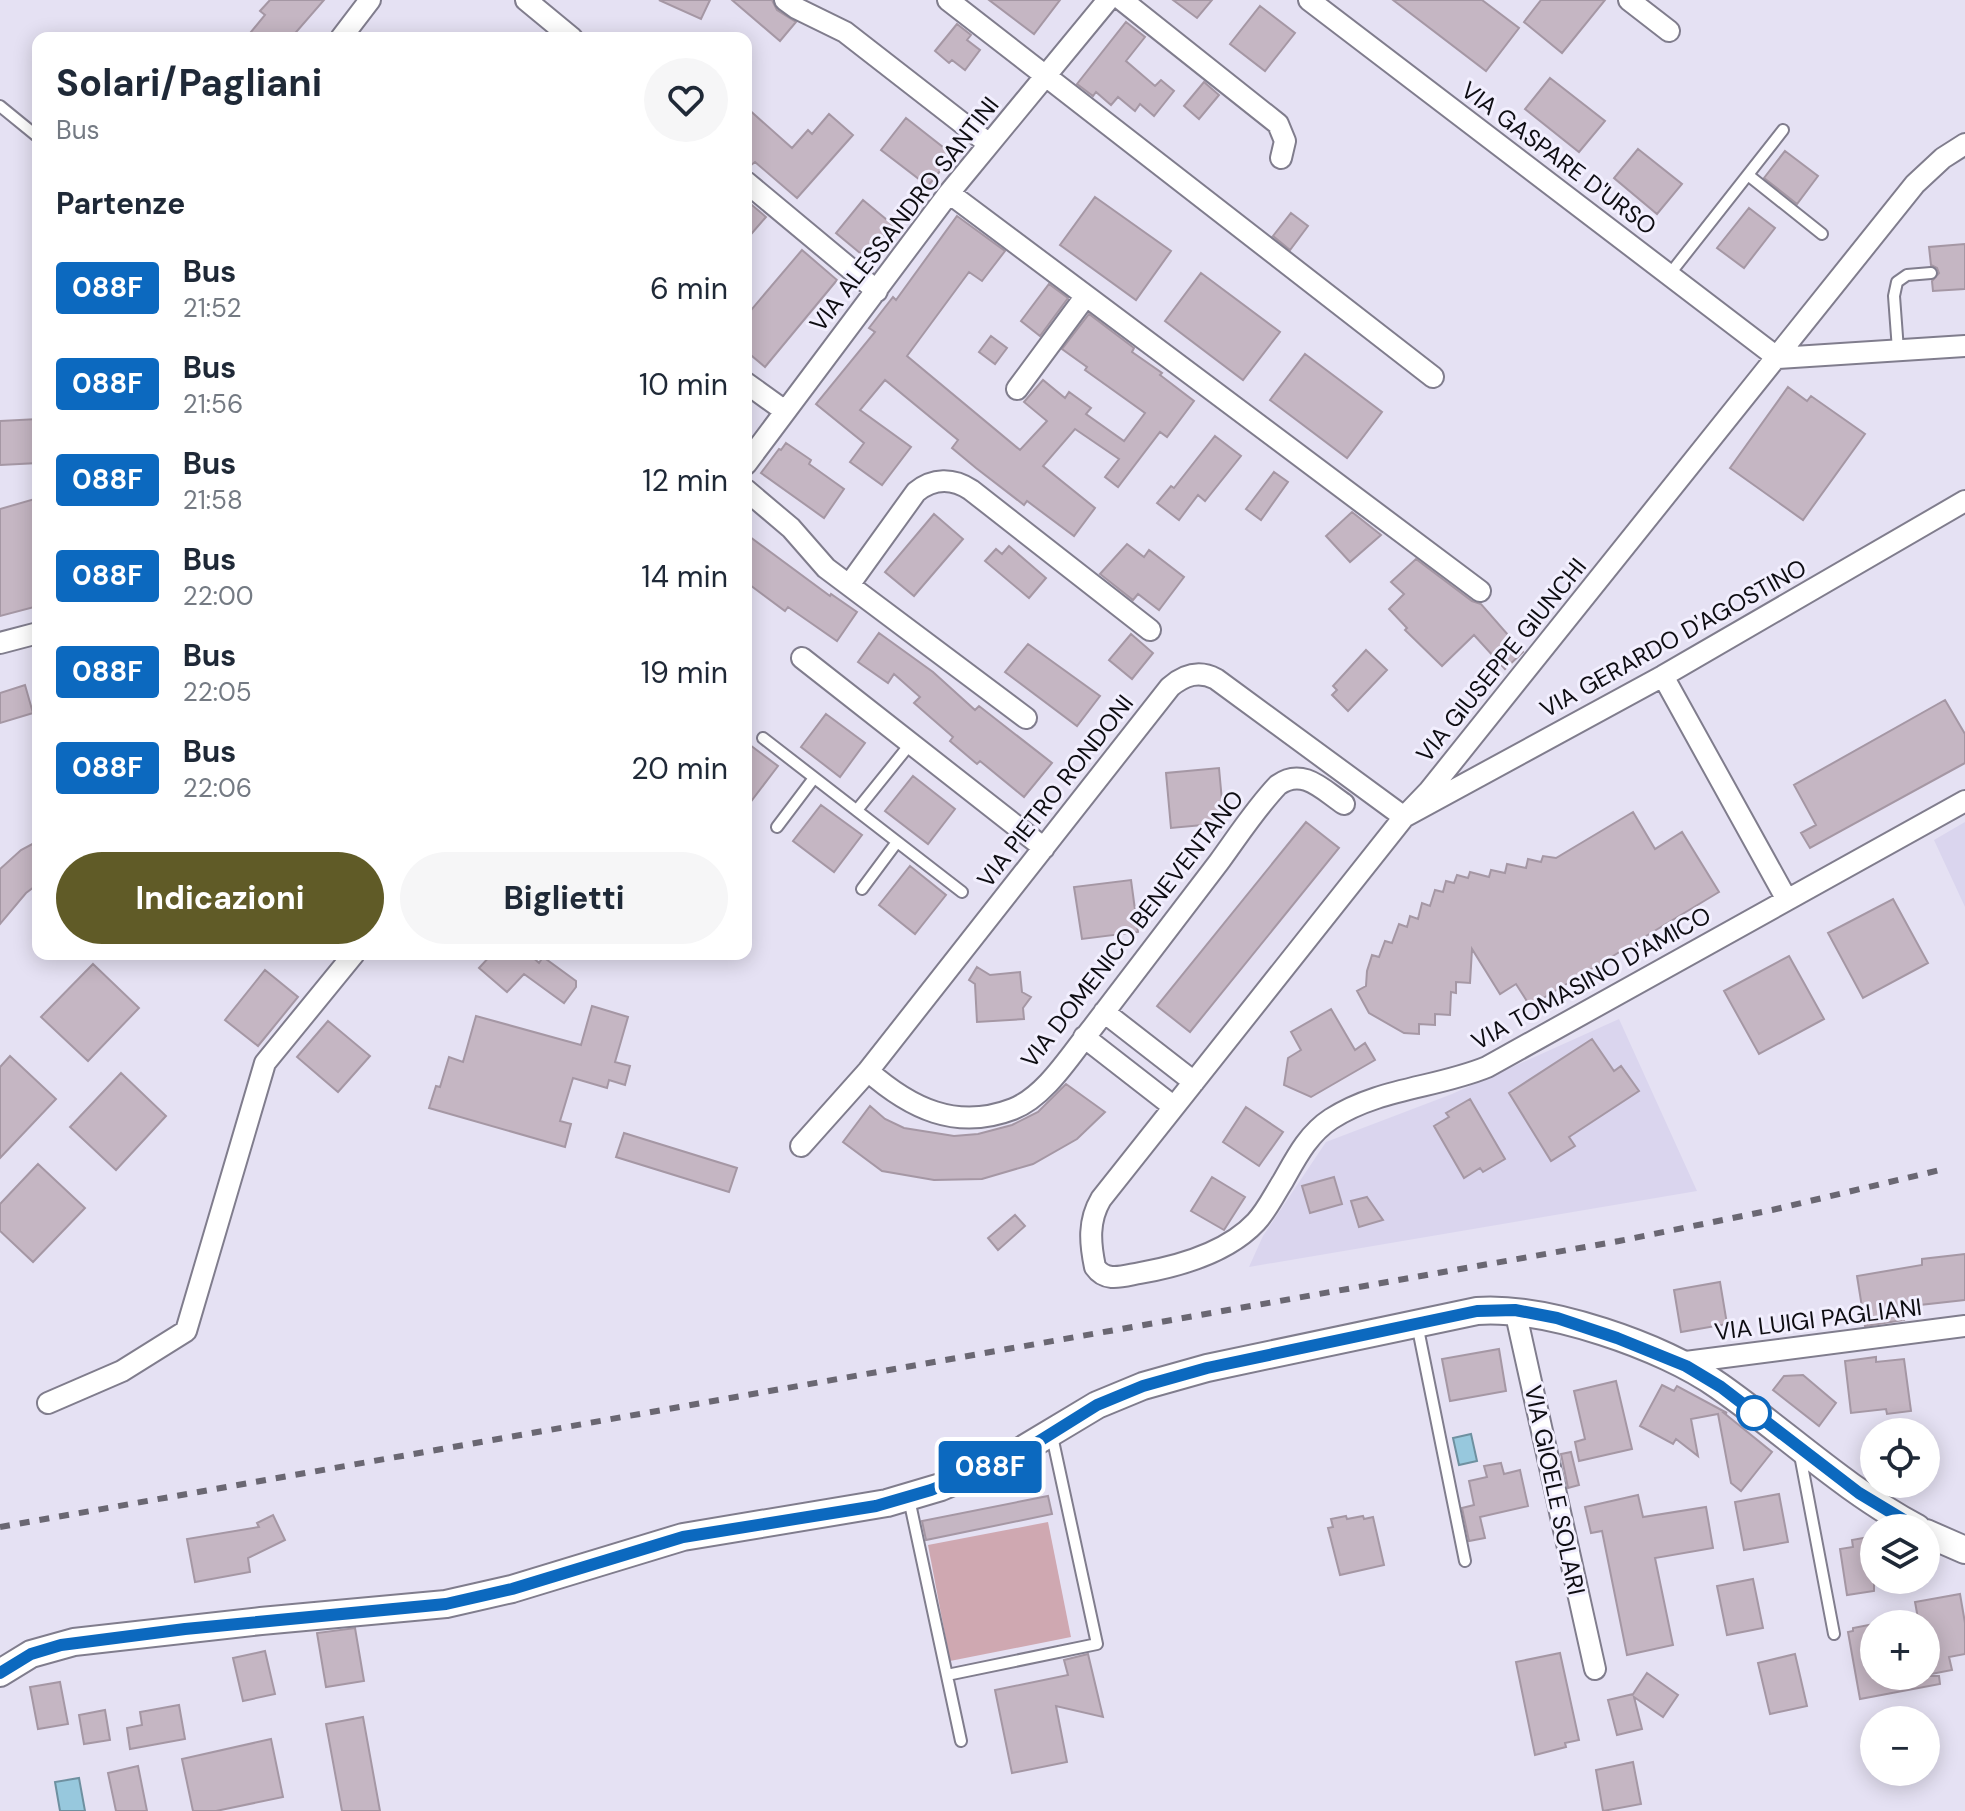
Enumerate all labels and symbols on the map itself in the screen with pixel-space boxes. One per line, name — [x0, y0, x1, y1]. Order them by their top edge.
street label: VIA GASPARE D'URSO — [1455, 74, 1663, 242]
street label: VIA ALESSANDRO SANTINI — [803, 90, 1005, 338]
street label: VIA GIUSEPPE GIUNCHI — [1409, 552, 1593, 768]
street label: VIA GERARDO D'AGOSTINO — [1534, 552, 1812, 724]
street label: VIA PIETRO RONDONI — [970, 688, 1140, 894]
street label: VIA DOMENICO BENEVENTANO — [1014, 784, 1250, 1074]
street label: VIA TOMASINO D'AMICO — [1466, 899, 1716, 1057]
street label: VIA LUIGI PAGLIANI — [1712, 1291, 1924, 1347]
street label: VIA GIOELE SOLARI — [1518, 1382, 1592, 1598]
unlabelled marker — [1737, 1396, 1771, 1430]
line badge: 088F — [934, 1441, 1046, 1493]

